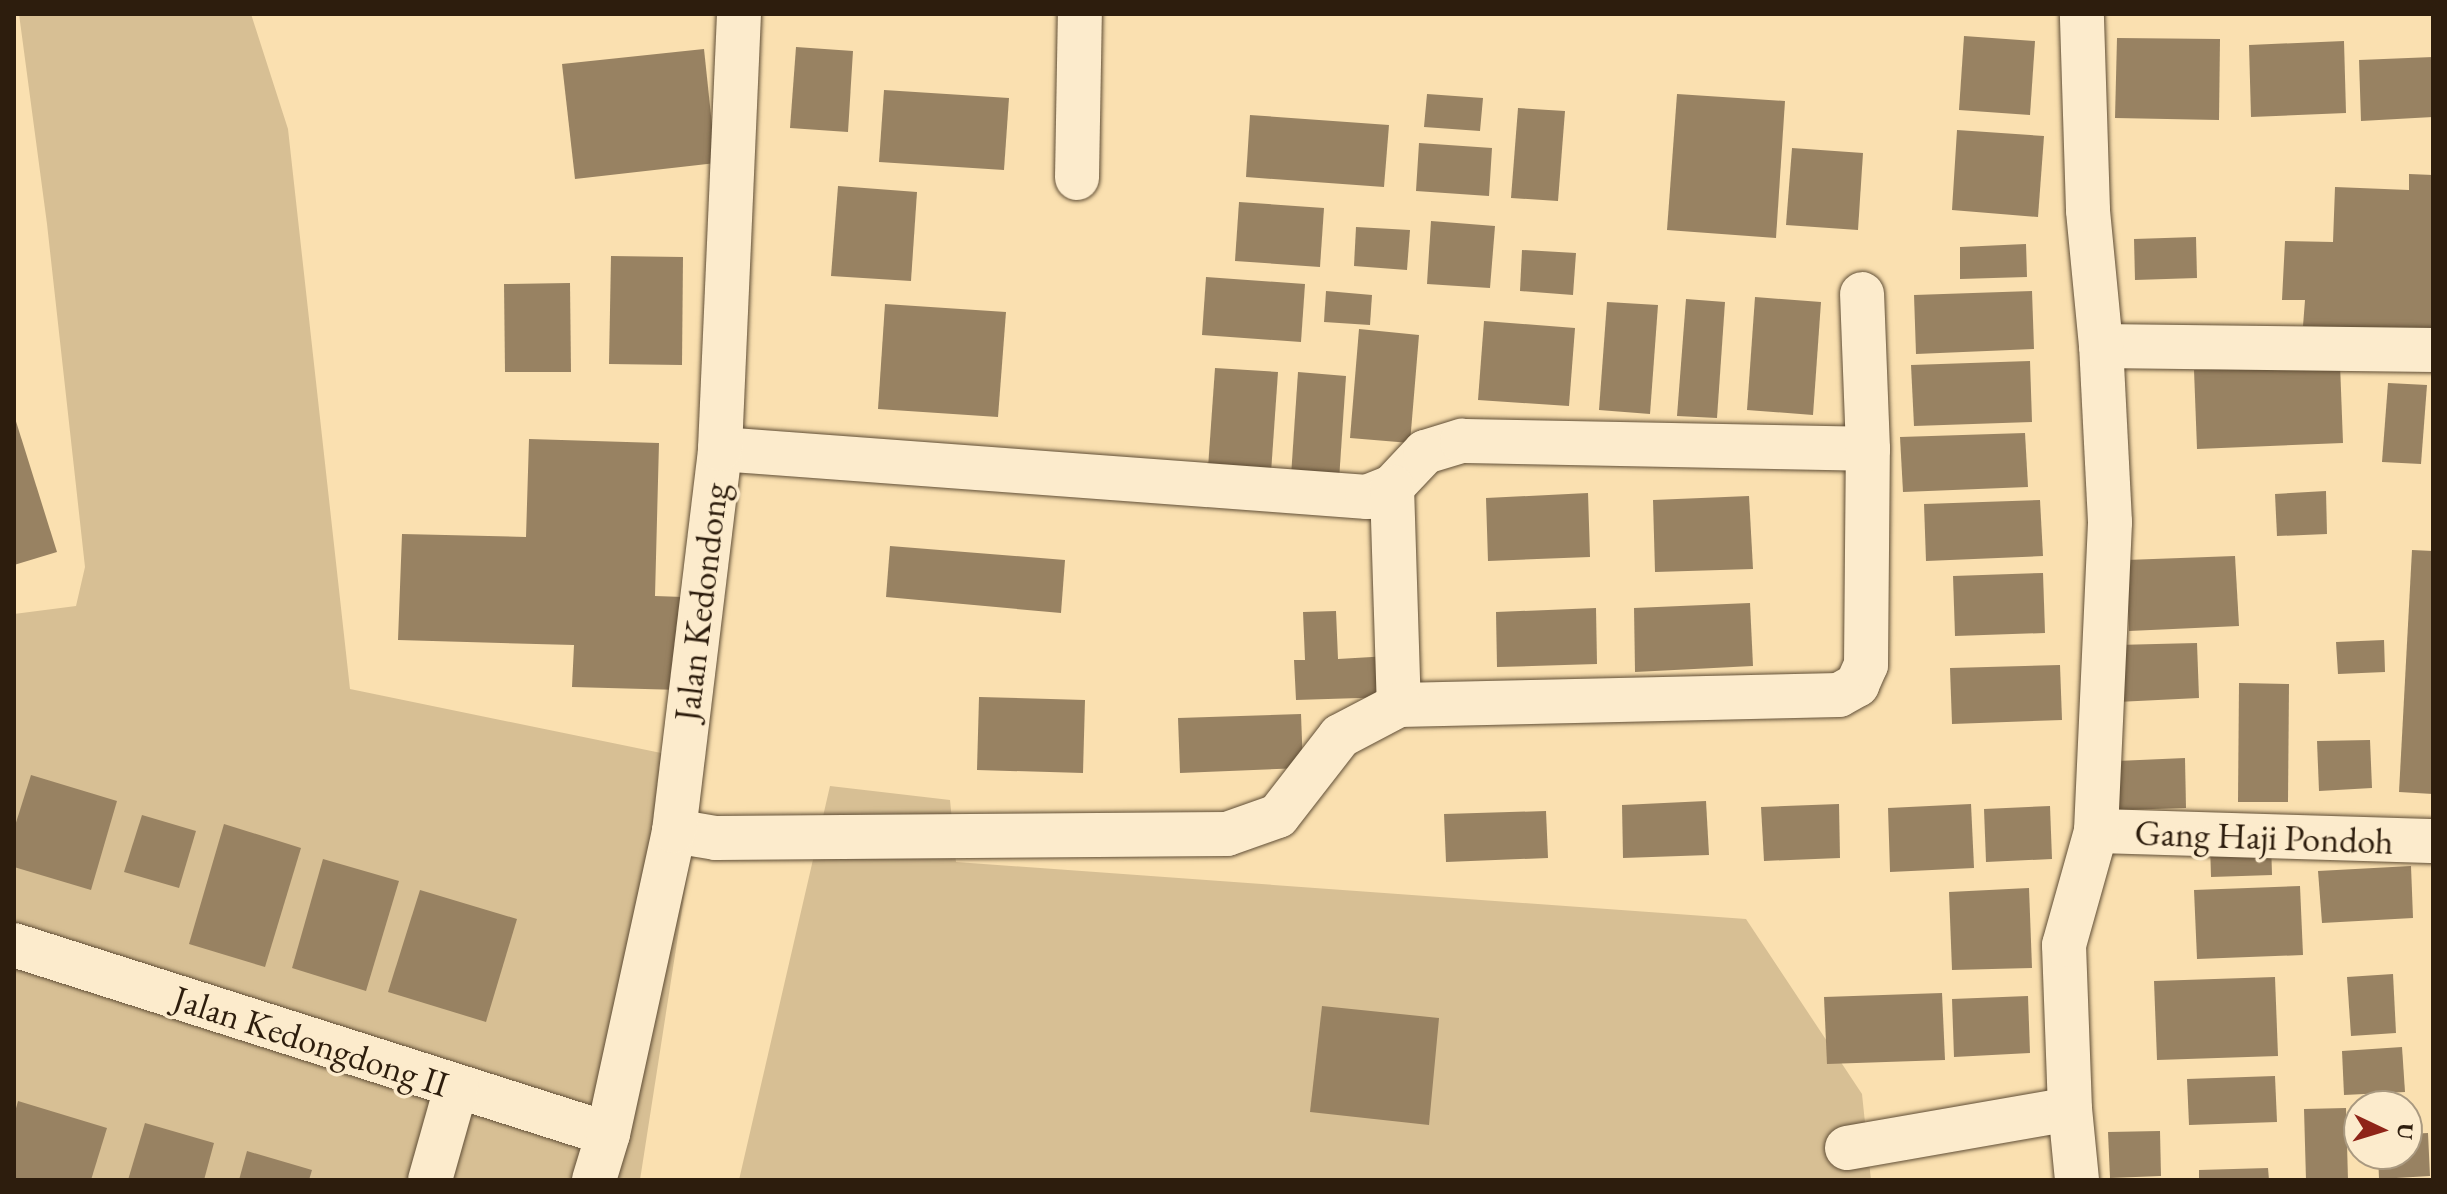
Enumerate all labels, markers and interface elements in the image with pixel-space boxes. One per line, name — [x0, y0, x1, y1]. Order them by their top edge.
street label: Jalan Kedondong — [665, 480, 737, 724]
street label: Gang Haji Pondoh — [2134, 811, 2394, 863]
street label: Jalan Kedongdong II — [168, 976, 454, 1106]
north arrow — [2343, 1090, 2423, 1170]
text: U — [2390, 1122, 2420, 1141]

